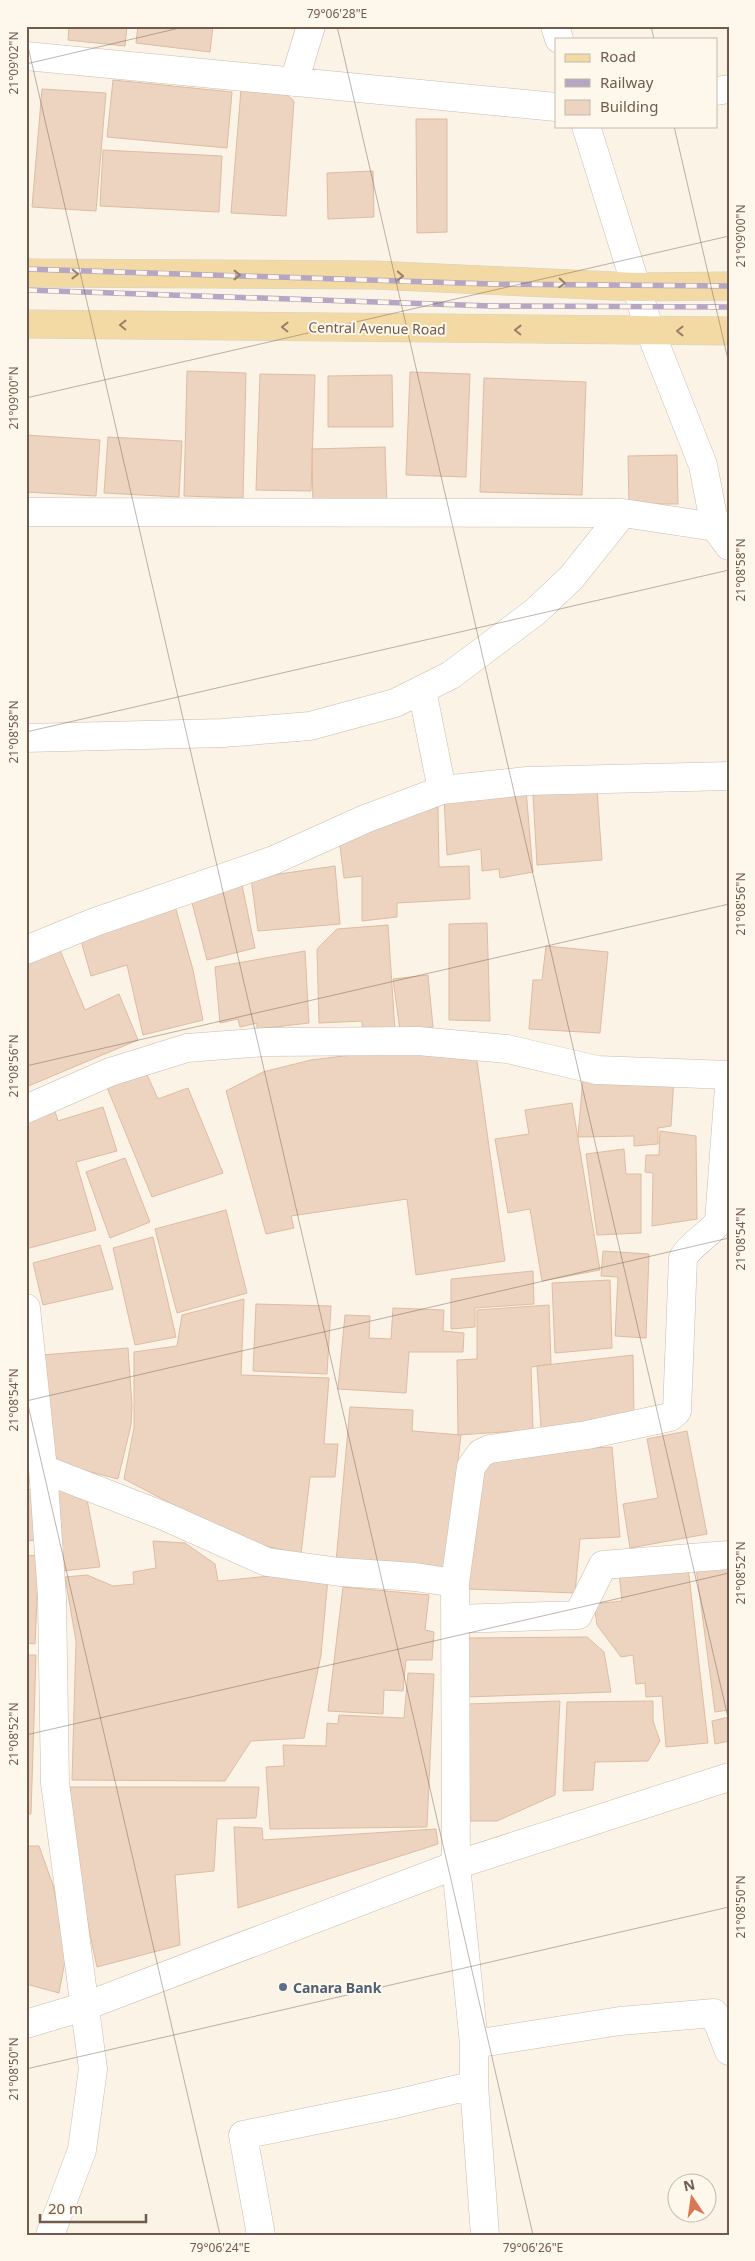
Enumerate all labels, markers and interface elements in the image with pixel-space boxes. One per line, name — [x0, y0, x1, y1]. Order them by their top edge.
text: 79°06'28"E — [307, 5, 367, 22]
text: 21°09'02"N — [5, 31, 22, 95]
legend — [555, 38, 718, 128]
text: Road — [600, 46, 636, 66]
text: Railway — [600, 72, 654, 92]
text: Building — [600, 96, 658, 116]
text: 21°09'00"N — [732, 204, 749, 268]
one-way arrow — [72, 269, 79, 279]
one-way arrow — [234, 270, 242, 280]
one-way arrow — [396, 271, 404, 281]
one-way arrow — [559, 278, 567, 289]
street label: Central Avenue Road — [308, 317, 446, 339]
one-way arrow — [118, 320, 126, 330]
one-way arrow — [281, 322, 288, 332]
one-way arrow — [513, 325, 521, 335]
one-way arrow — [676, 326, 684, 336]
text: 21°09'00"N — [5, 366, 22, 430]
text: 21°08'58"N — [732, 538, 749, 602]
text: 21°08'58"N — [5, 700, 22, 764]
text: 21°08'56"N — [732, 872, 749, 936]
text: 21°08'56"N — [5, 1034, 22, 1098]
text: 21°08'54"N — [732, 1207, 749, 1271]
text: 21°08'54"N — [5, 1368, 22, 1432]
text: 21°08'52"N — [732, 1541, 749, 1605]
text: 21°08'52"N — [5, 1702, 22, 1766]
text: 21°08'50"N — [732, 1875, 749, 1939]
place label: Canara Bank — [293, 1978, 382, 1997]
marker: Canara Bank — [277, 1981, 289, 1993]
text: 21°08'50"N — [5, 2037, 22, 2101]
north arrow — [668, 2174, 718, 2224]
text: N — [681, 2174, 697, 2195]
scale bar — [40, 2191, 146, 2223]
text: 20 m — [48, 2198, 83, 2218]
text: 79°06'24"E — [190, 2239, 250, 2256]
text: 79°06'26"E — [503, 2239, 563, 2256]

